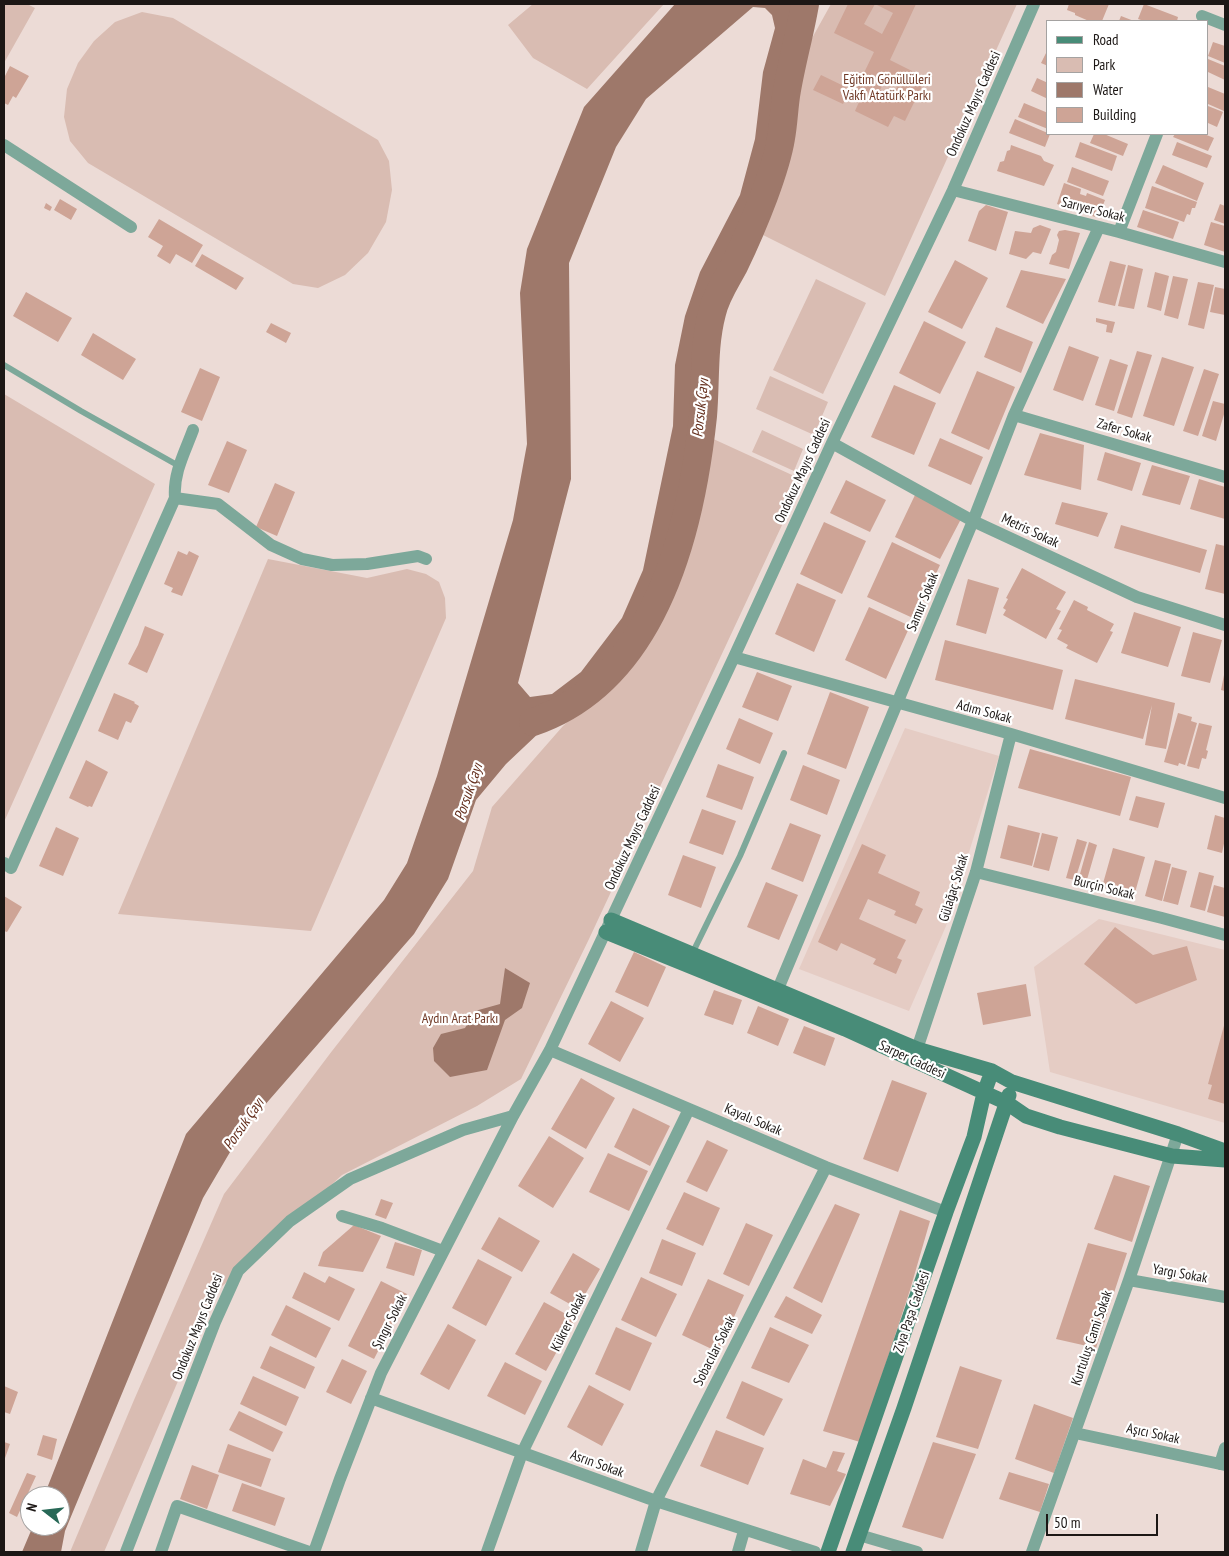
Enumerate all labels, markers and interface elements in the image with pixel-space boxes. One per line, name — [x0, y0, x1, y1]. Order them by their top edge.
legend — [1046, 20, 1209, 135]
text: Road — [1093, 30, 1119, 49]
street label: Ondokuz Mayıs Caddesi — [943, 49, 1005, 159]
text: Park — [1093, 55, 1115, 74]
park label: Eğitim Gönüllüleri Vakfı Atatürk Parkı — [843, 72, 931, 104]
text: Water — [1093, 80, 1123, 99]
text: Building — [1093, 105, 1136, 124]
street label: Sarıyer Sokak — [1060, 194, 1126, 226]
water label: Porsuk Çayı — [689, 378, 713, 438]
street label: Zafer Sokak — [1095, 415, 1153, 447]
street label: Ondokuz Mayıs Caddesi — [771, 416, 835, 526]
street label: Metris Sokak — [999, 510, 1061, 552]
street label: Samur Sokak — [904, 570, 942, 634]
street label: Adım Sokak — [955, 697, 1013, 727]
water label: Porsuk Çayı — [451, 761, 487, 823]
street label: Ondokuz Mayıs Caddesi — [601, 783, 665, 893]
street label: Gülağaç Sokak — [936, 852, 972, 924]
street label: Burçin Sokak — [1072, 872, 1136, 904]
park label: Aydın Arat Parkı — [422, 1011, 498, 1027]
street label: Sarper Caddesi — [876, 1037, 948, 1083]
water label: Porsuk Çayı — [220, 1095, 268, 1153]
street label: Kayalı Sokak — [722, 1100, 784, 1140]
street label: Yargı Sokak — [1151, 1261, 1209, 1287]
street label: Ziya Paşa Caddesi — [890, 1269, 934, 1355]
street label: Ondokuz Mayıs Caddesi — [169, 1271, 227, 1383]
street label: Kurtuluş Cami Sokak — [1068, 1288, 1116, 1388]
street label: Kükrer Sokak — [548, 1290, 590, 1354]
street label: Şıngır Sokak — [369, 1292, 411, 1352]
street label: Sobacılar Sokak — [690, 1313, 740, 1389]
street label: Aşıcı Sokak — [1125, 1420, 1181, 1448]
street label: Asrın Sokak — [568, 1447, 626, 1481]
north arrow — [20, 1486, 70, 1536]
text: N — [22, 1501, 41, 1513]
scale bar — [1049, 1504, 1162, 1536]
text: 50 m — [1054, 1513, 1080, 1532]

